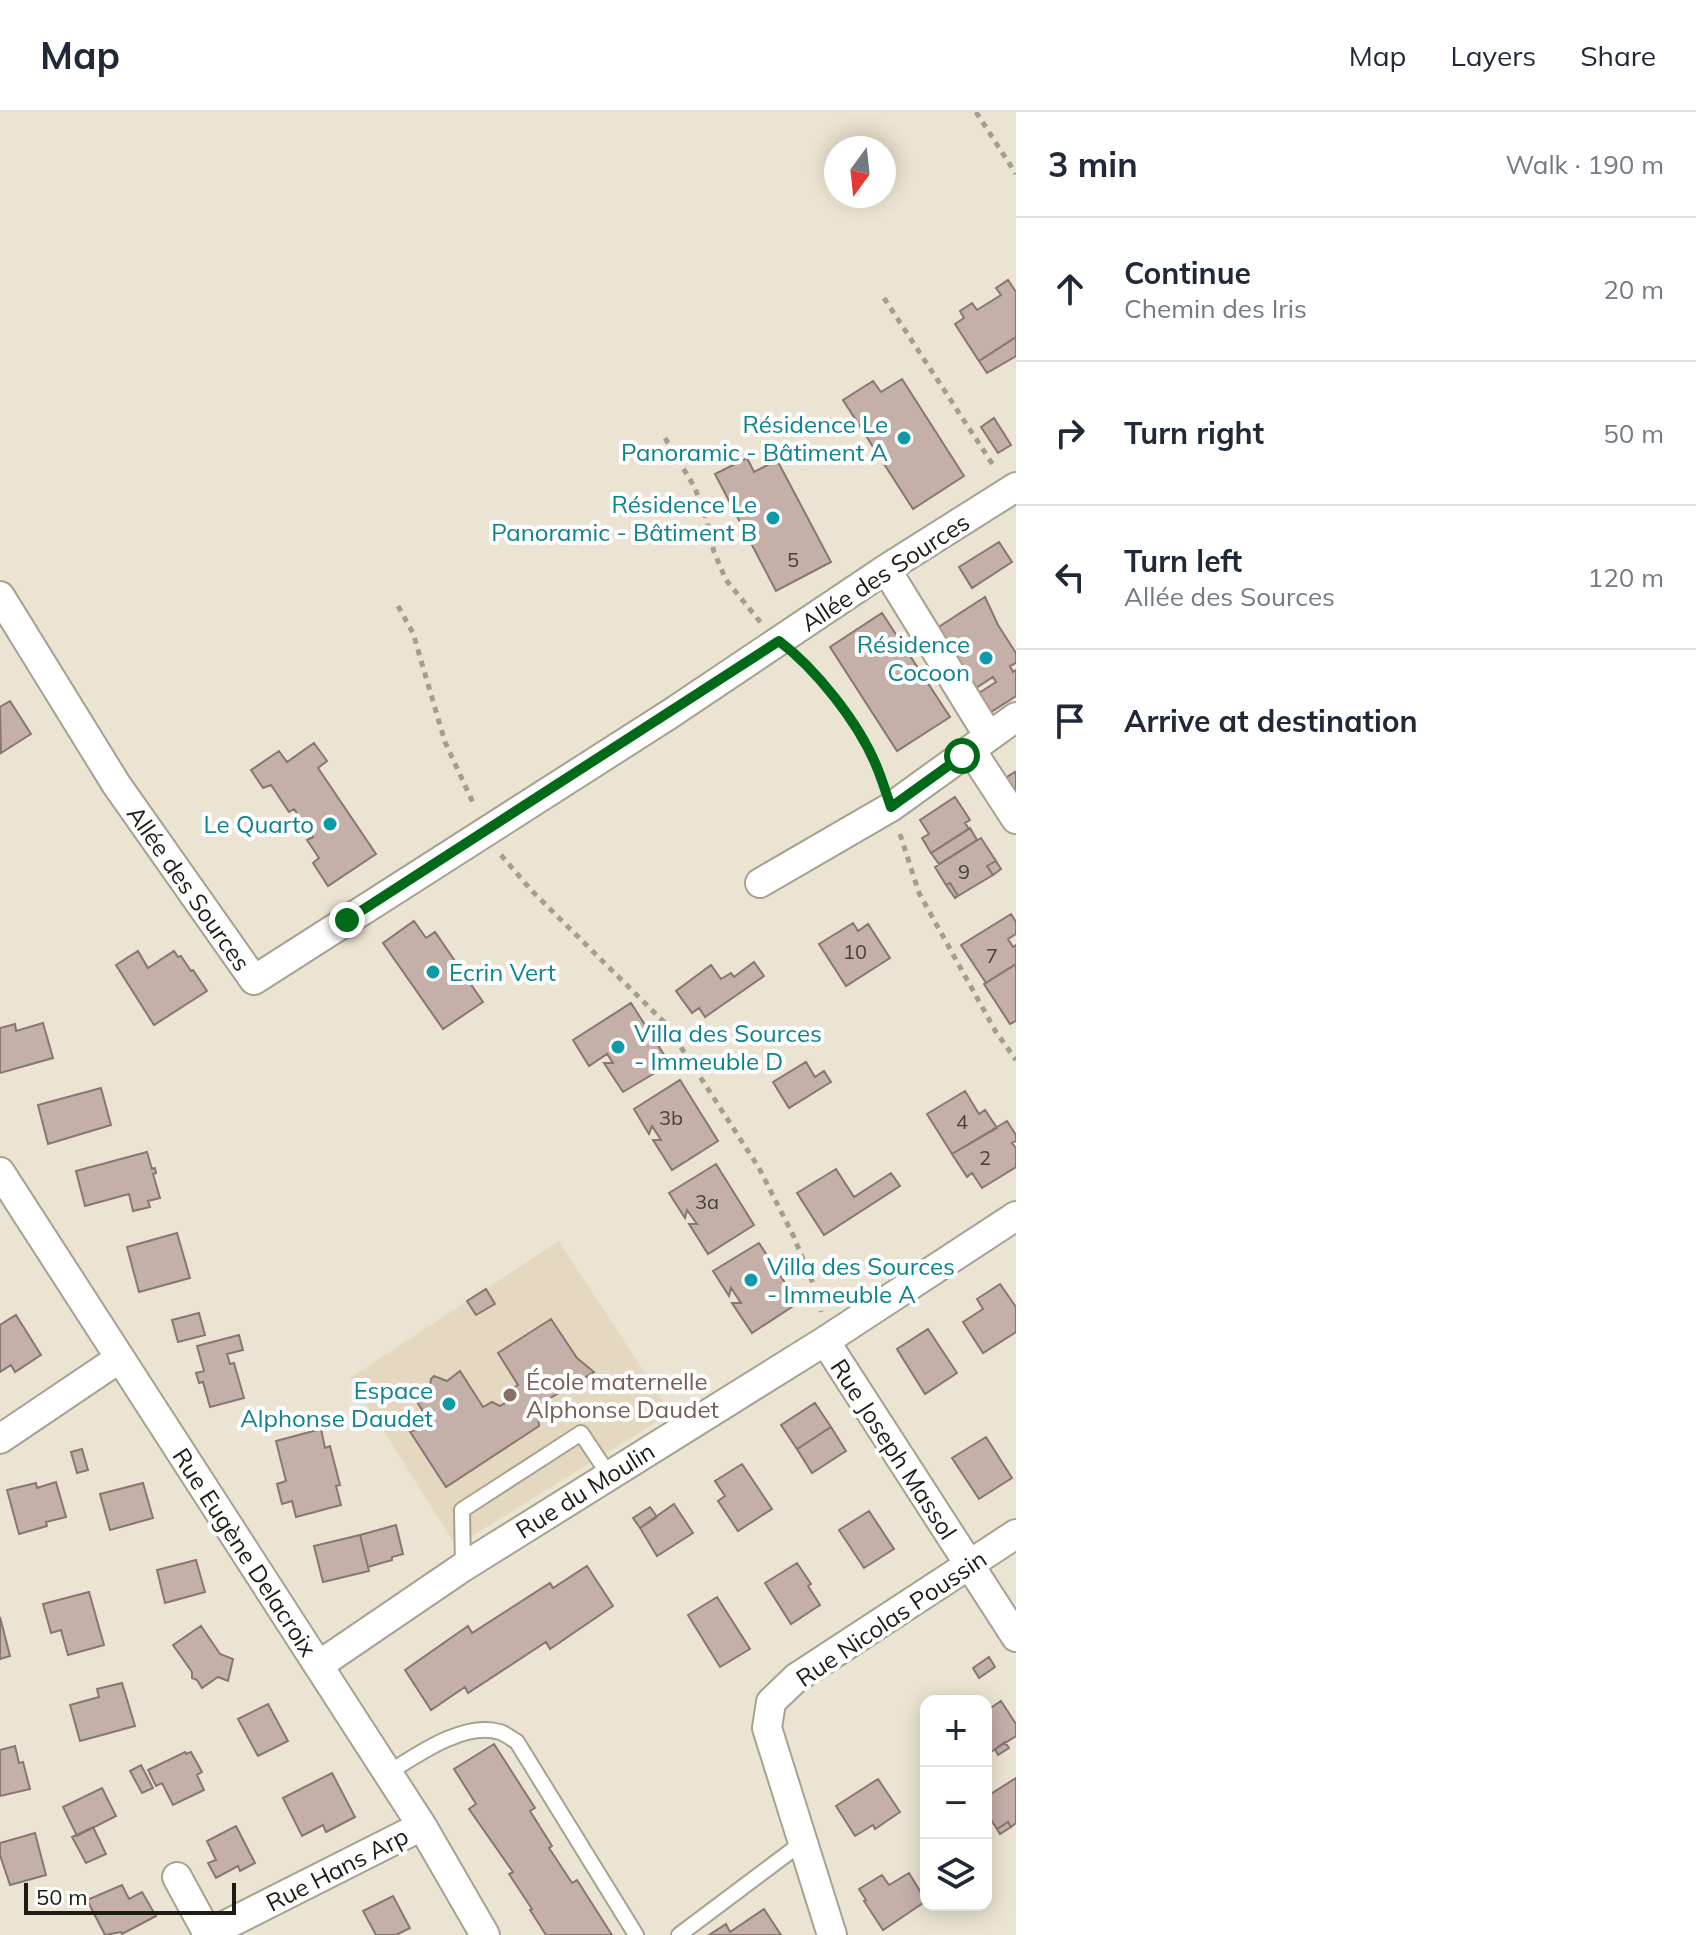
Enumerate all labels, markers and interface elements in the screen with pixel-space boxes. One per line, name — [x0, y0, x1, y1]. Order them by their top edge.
text: Map — [40, 31, 120, 79]
text: Map — [1349, 38, 1406, 73]
text: Layers — [1450, 38, 1536, 73]
text: Share — [1580, 38, 1656, 73]
north arrow — [824, 136, 896, 208]
text: 3 min — [1048, 143, 1138, 186]
text: Walk · 190 m — [1505, 148, 1664, 181]
text: Continue — [1124, 254, 1251, 292]
icon: ahead — [1048, 267, 1092, 311]
text: 20 m — [1603, 273, 1664, 306]
text: Chemin des Iris — [1124, 292, 1307, 325]
place label: Résidence Le Panoramic - Bâtiment A — [621, 409, 888, 467]
icon: right — [1048, 411, 1092, 455]
text: Turn right — [1124, 414, 1264, 452]
text: 50 m — [1603, 417, 1664, 450]
marker: Résidence Le Panoramic - Bâtiment A — [895, 429, 913, 447]
place label: Résidence Le Panoramic - Bâtiment B — [491, 489, 757, 547]
street label: Allée des Sources — [795, 506, 975, 638]
marker: Résidence Le Panoramic - Bâtiment B — [764, 509, 782, 527]
text: Turn left — [1124, 542, 1242, 580]
house number: 5 — [787, 547, 799, 572]
icon: left — [1048, 555, 1092, 599]
text: 120 m — [1588, 561, 1664, 594]
text: Allée des Sources — [1124, 580, 1335, 613]
place label: Résidence Cocoon — [857, 629, 970, 687]
marker: Résidence Cocoon — [977, 649, 995, 667]
icon: arrive — [1048, 699, 1092, 743]
text: Arrive at destination — [1124, 702, 1418, 740]
route start — [944, 738, 980, 774]
street label: Allée des Sources — [121, 800, 257, 976]
place label: Le Quarto — [204, 809, 314, 839]
marker: Le Quarto — [321, 815, 339, 833]
house number: 9 — [958, 859, 970, 884]
route end — [329, 902, 365, 938]
house number: 10 — [843, 939, 867, 964]
house number: 7 — [986, 943, 998, 968]
place label: Ecrin Vert — [449, 957, 556, 987]
marker: Ecrin Vert — [424, 963, 442, 981]
place label: Villa des Sources - Immeuble D — [634, 1018, 822, 1076]
marker: Villa des Sources - Immeuble D — [609, 1038, 627, 1056]
house number: 3b — [659, 1105, 683, 1130]
house number: 4 — [956, 1109, 968, 1134]
house number: 2 — [979, 1145, 991, 1170]
house number: 3a — [695, 1189, 719, 1214]
place label: Villa des Sources - Immeuble A — [767, 1251, 955, 1309]
marker: Villa des Sources - Immeuble A — [742, 1271, 760, 1289]
street label: Rue Joseph Massol — [824, 1353, 964, 1545]
place label: École maternelle Alphonse Daudet — [526, 1366, 719, 1424]
place label: Espace Alphonse Daudet — [240, 1375, 433, 1433]
marker: École maternelle Alphonse Daudet — [501, 1386, 519, 1404]
marker: Espace Alphonse Daudet — [440, 1395, 458, 1413]
street label: Rue du Moulin — [510, 1435, 660, 1545]
street label: Rue Eugène Delacroix — [166, 1442, 324, 1662]
street label: Rue Nicolas Poussin — [790, 1543, 992, 1693]
map controls — [920, 1695, 992, 1911]
button: + — [920, 1695, 992, 1767]
button: − — [920, 1767, 992, 1839]
street label: Rue Hans Arp — [261, 1820, 413, 1918]
button: layers — [920, 1839, 992, 1911]
scale bar — [24, 1879, 236, 1915]
text: 50 m — [36, 1883, 87, 1911]

